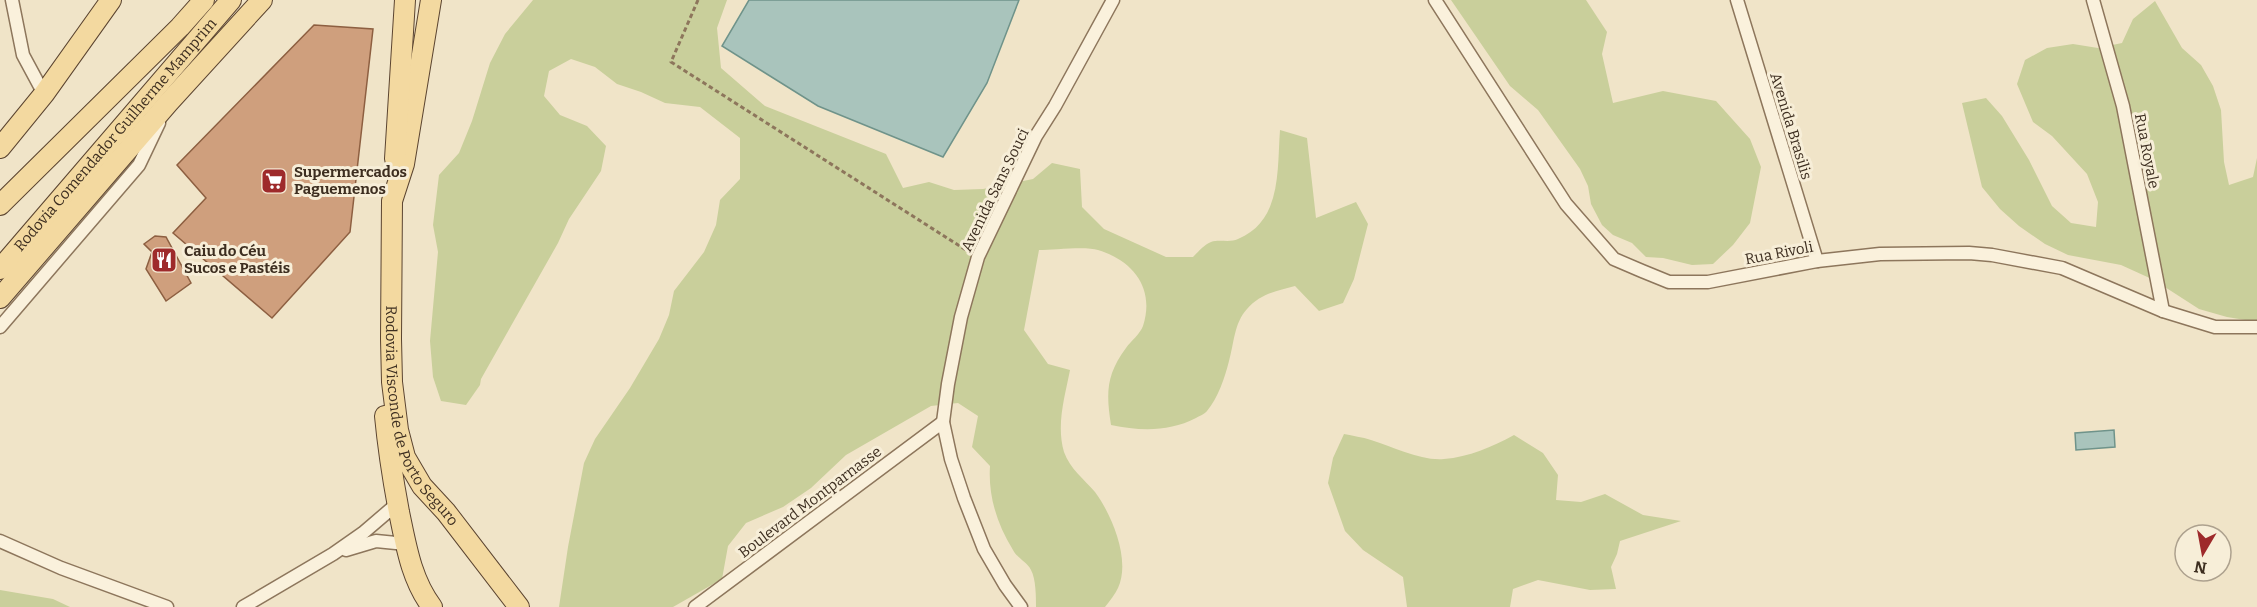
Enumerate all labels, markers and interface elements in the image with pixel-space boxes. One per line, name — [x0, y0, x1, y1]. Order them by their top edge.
street label: Rodovia Comendador Guilherme Mamprim — [10, 14, 221, 255]
street label: Avenida Brasilis — [1766, 70, 1816, 182]
street label: Rua Royale — [2131, 112, 2163, 190]
street label: Avenida Sans Souci — [957, 125, 1033, 255]
place label: Supermercados Paguemenos — [294, 163, 407, 198]
supermarket icon: Supermercados Paguemenos — [259, 166, 289, 196]
street label: Rua Rivoli — [1743, 237, 1815, 268]
place label: Caiu do Céu Sucos e Pastéis — [184, 242, 290, 277]
restaurant icon: Caiu do Céu Sucos e Pastéis — [149, 245, 179, 275]
street label: Rodovia Visconde de Porto Seguro — [382, 306, 462, 529]
street label: Boulevard Montparnasse — [735, 442, 885, 562]
north arrow — [2173, 523, 2233, 583]
text: N — [2193, 557, 2208, 578]

